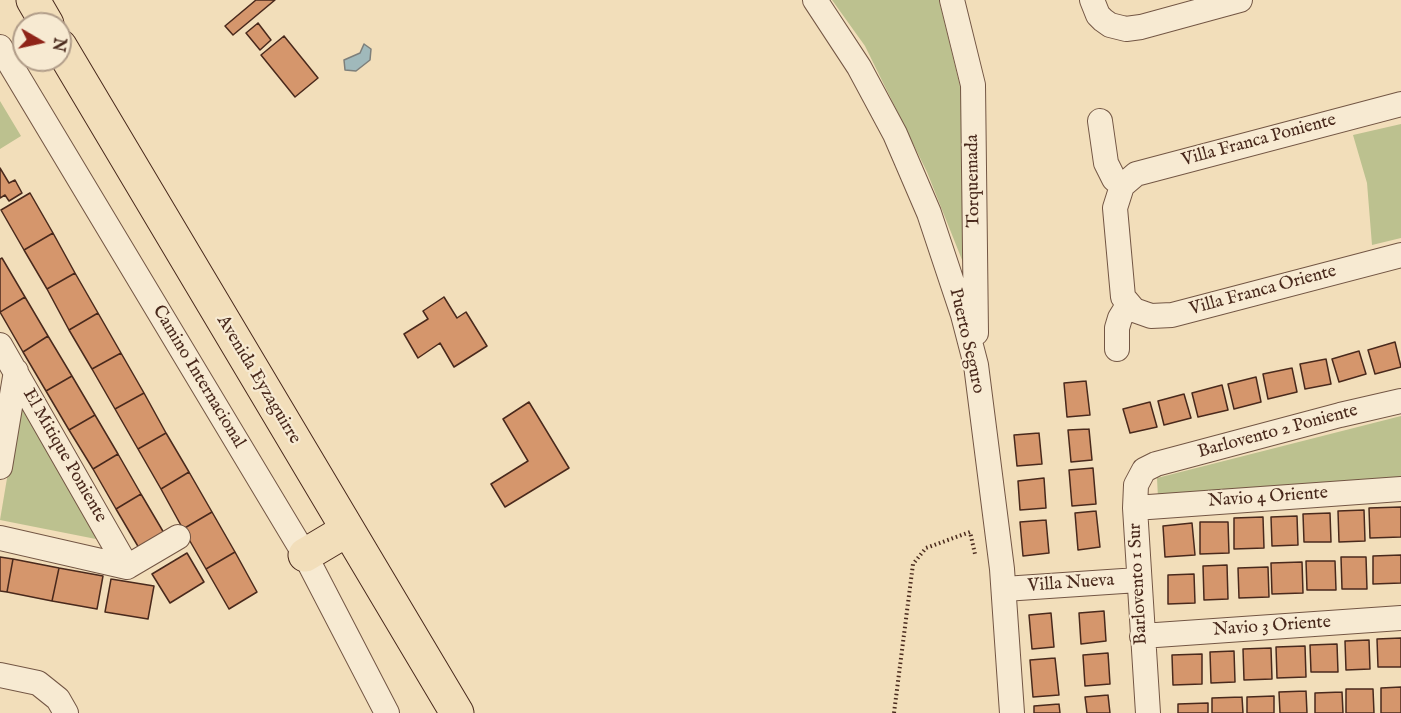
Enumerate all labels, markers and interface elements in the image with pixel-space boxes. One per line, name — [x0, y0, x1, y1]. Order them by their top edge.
north arrow — [12, 12, 72, 72]
text: N — [47, 36, 69, 53]
street label: Villa Franca Poniente — [1179, 110, 1339, 172]
street label: Torquemada — [962, 134, 986, 228]
street label: Villa Franca Oriente — [1187, 261, 1339, 321]
street label: Puerto Seguro — [943, 286, 989, 396]
street label: Camino Internacional — [147, 302, 249, 452]
street label: Avenida Eyzaguirre — [211, 312, 305, 448]
street label: El Mitique Poniente — [17, 385, 111, 527]
street label: Barlovento 2 Poniente — [1196, 400, 1360, 464]
street label: Navio 4 Oriente — [1207, 483, 1329, 513]
street label: Barlovento 1 Sur — [1125, 523, 1153, 645]
street label: Villa Nueva — [1027, 570, 1115, 598]
street label: Navio 3 Oriente — [1212, 612, 1332, 642]

